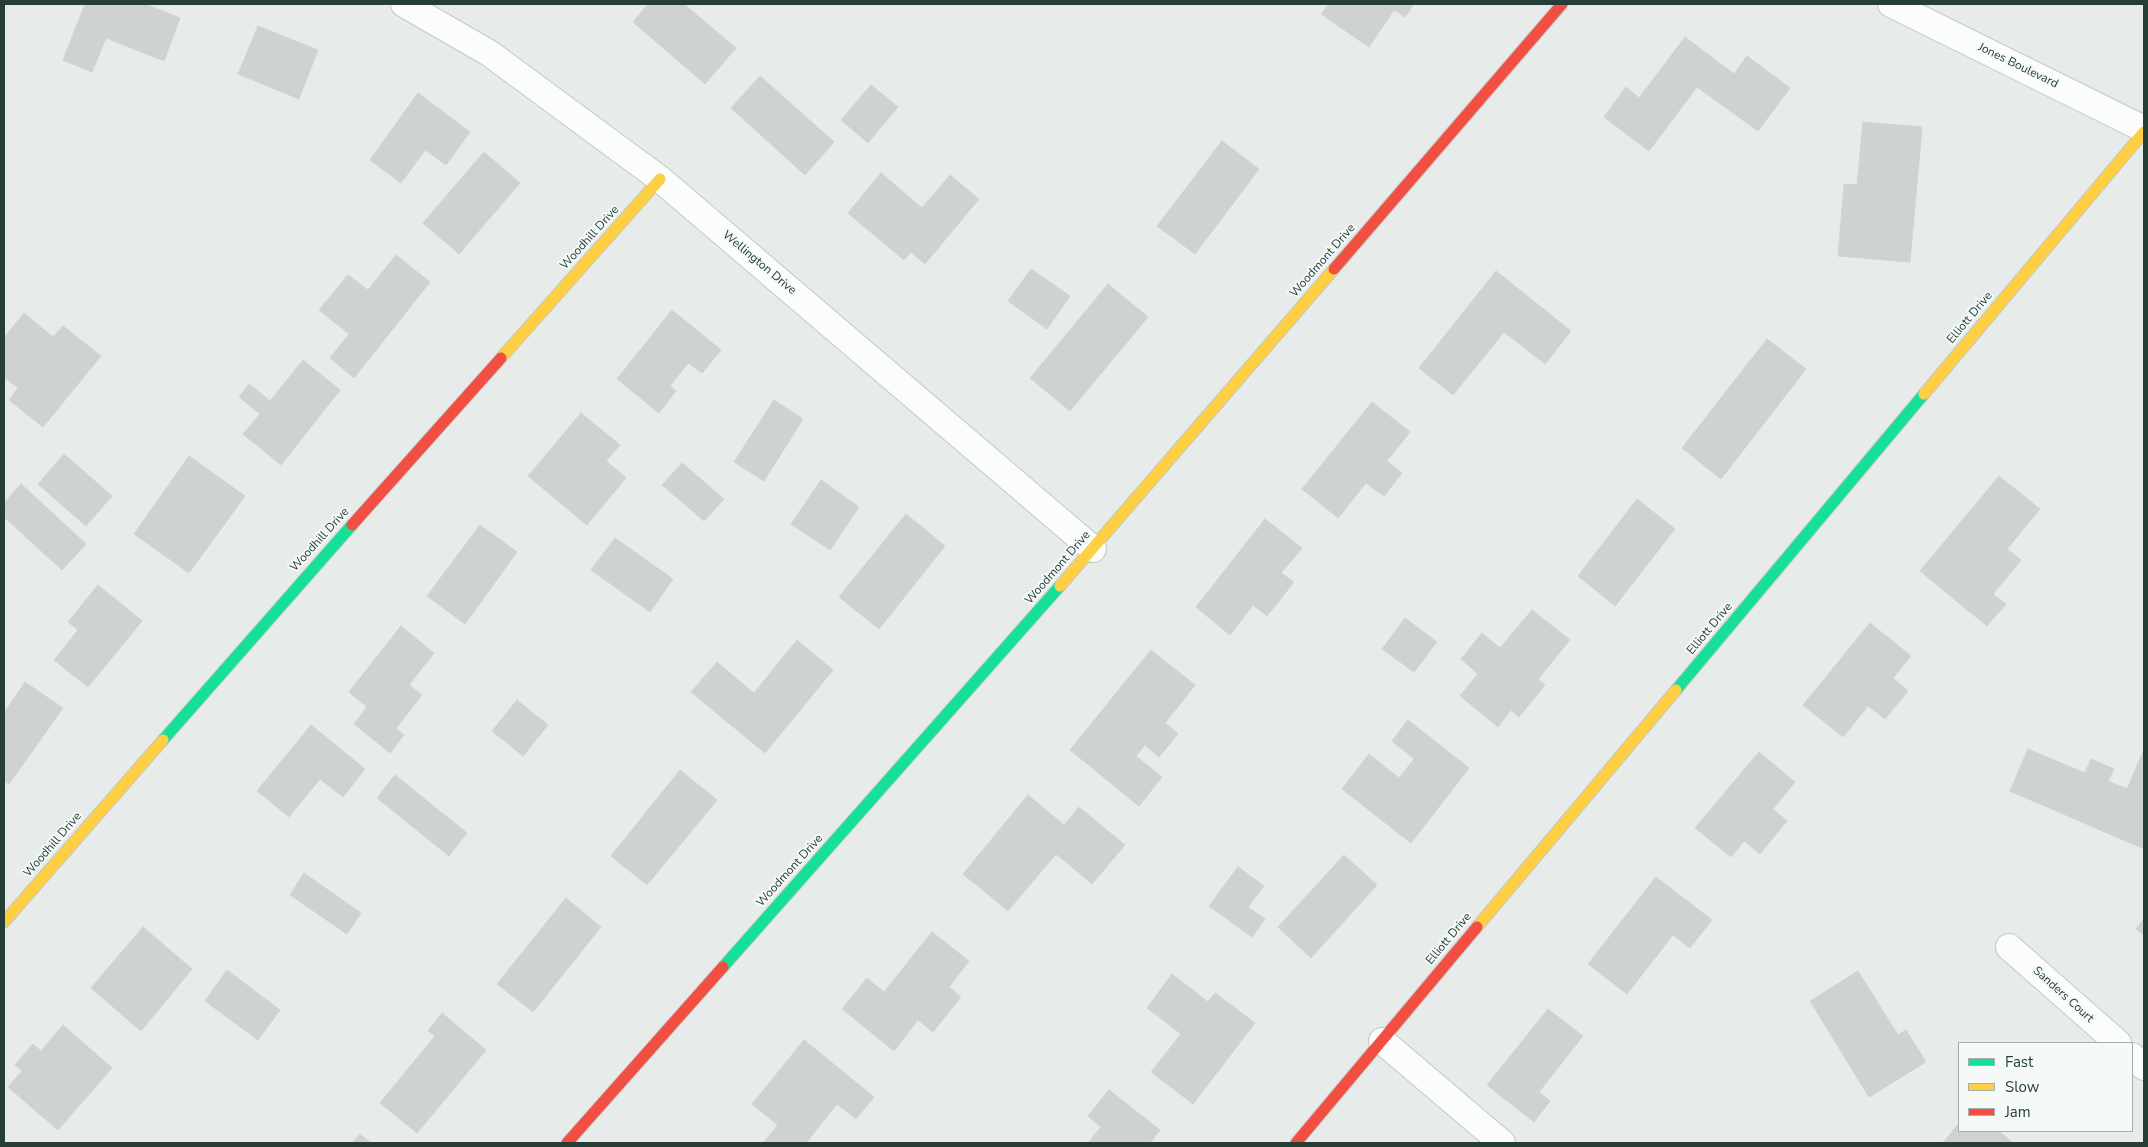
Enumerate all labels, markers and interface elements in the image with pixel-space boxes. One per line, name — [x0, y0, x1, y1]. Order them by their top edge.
street label: Jones Boulevard — [1975, 40, 2061, 92]
street label: Woodhill Drive — [558, 203, 622, 273]
street label: Woodmont Drive — [1287, 221, 1359, 301]
street label: Wellington Drive — [719, 228, 799, 298]
street label: Elliott Drive — [1944, 289, 1996, 347]
street label: Woodhill Drive — [288, 505, 352, 575]
street label: Woodmont Drive — [1022, 528, 1094, 608]
street label: Elliott Drive — [1684, 600, 1736, 658]
street label: Woodhill Drive — [21, 810, 85, 880]
street label: Woodmont Drive — [754, 832, 826, 910]
street label: Elliott Drive — [1423, 910, 1475, 968]
street label: Sanders Court — [2030, 964, 2096, 1026]
legend — [1958, 1042, 2133, 1132]
text: Fast — [2005, 1052, 2033, 1072]
text: Slow — [2005, 1077, 2039, 1097]
text: Jam — [2005, 1102, 2031, 1122]

